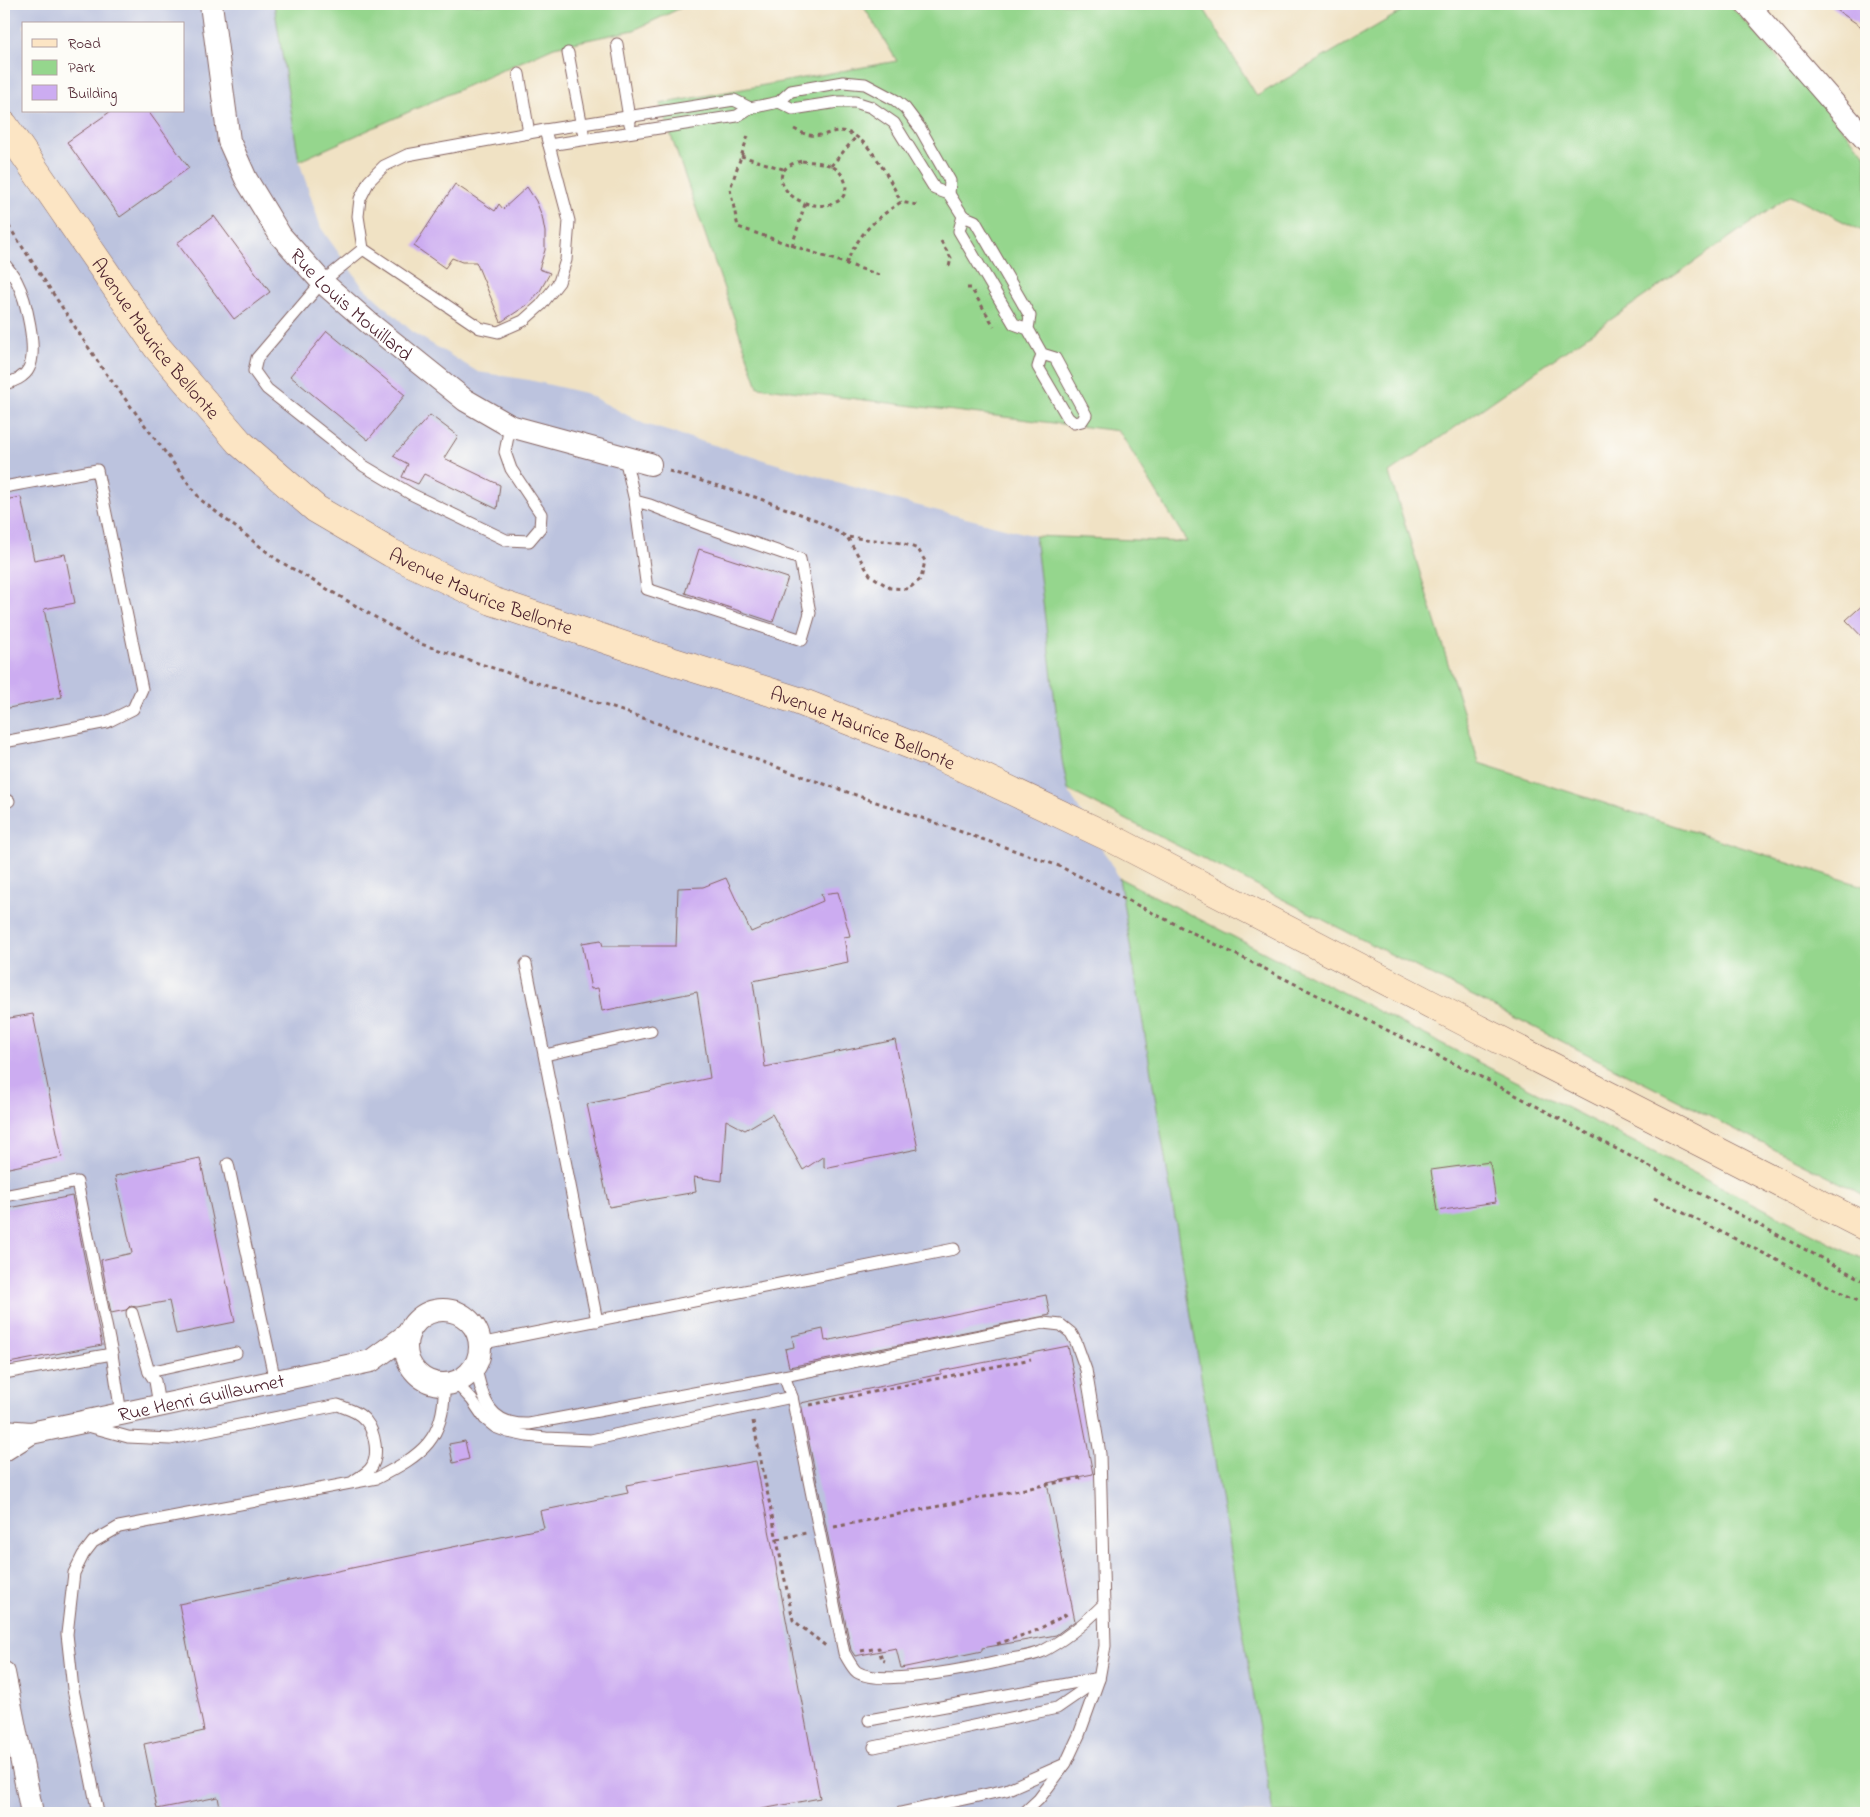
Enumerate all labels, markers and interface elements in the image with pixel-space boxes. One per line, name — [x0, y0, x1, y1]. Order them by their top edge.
legend — [22, 22, 185, 112]
text: Road — [68, 33, 101, 55]
text: Park — [68, 57, 96, 79]
text: Building — [67, 83, 117, 106]
street label: Rue Louis Mouillard — [281, 243, 418, 369]
street label: Avenue Maurice Bellonte — [83, 253, 226, 427]
street label: Avenue Maurice Bellonte — [383, 542, 576, 644]
street label: Avenue Maurice Bellonte — [766, 681, 960, 779]
street label: Rue Henri Guillaumet — [116, 1368, 288, 1431]

